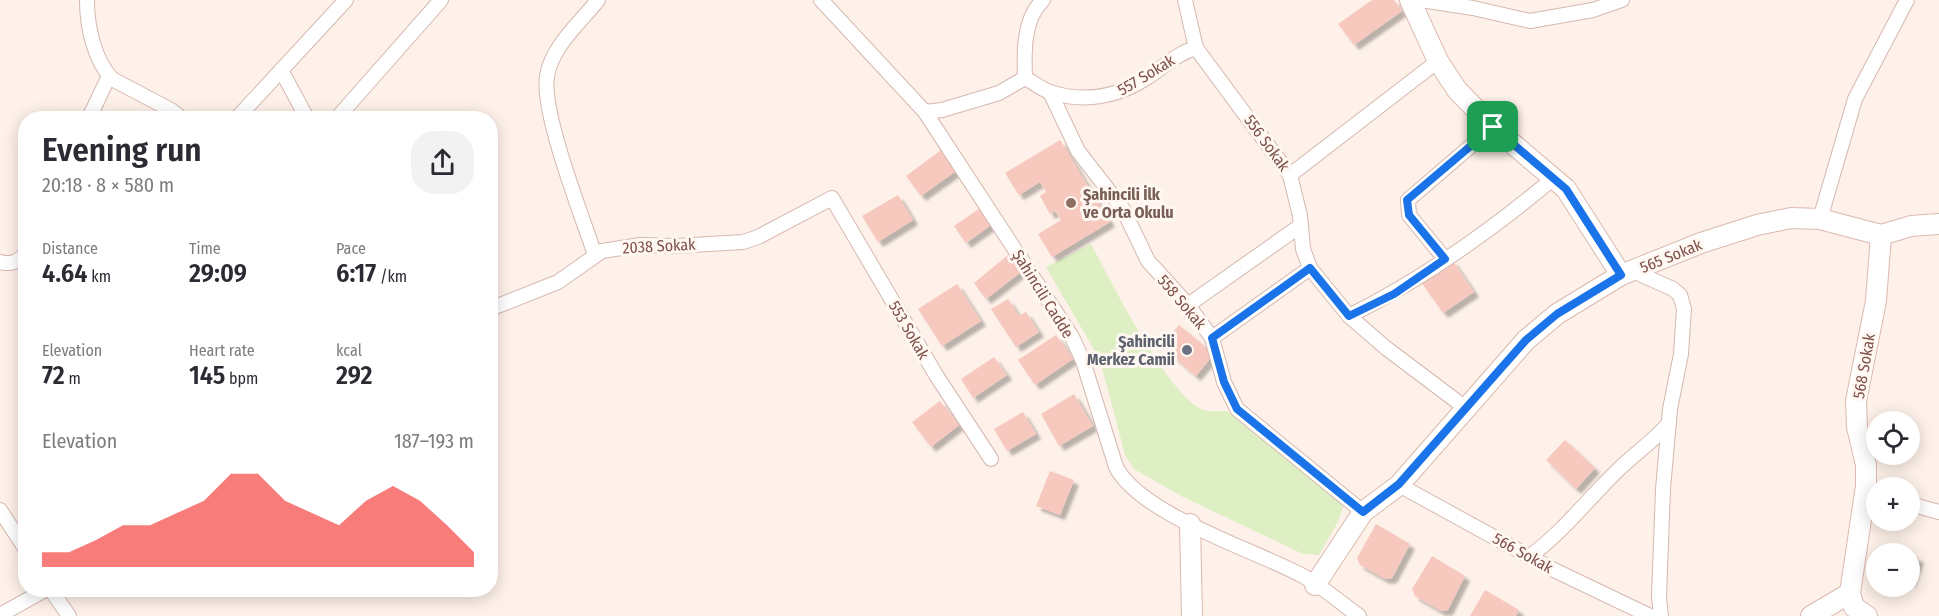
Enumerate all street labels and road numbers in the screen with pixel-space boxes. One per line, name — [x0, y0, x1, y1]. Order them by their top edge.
street label: 557 Sokak — [1114, 50, 1179, 99]
street label: 556 Sokak — [1240, 111, 1294, 175]
street label: 2038 Sokak — [622, 235, 697, 257]
street label: 565 Sokak — [1637, 235, 1705, 277]
street label: Şahincili Cadde — [1008, 246, 1078, 342]
street label: 558 Sokak — [1154, 271, 1211, 334]
street label: 553 Sokak — [885, 297, 934, 363]
street label: 568 Sokak — [1849, 331, 1879, 400]
street label: 566 Sokak — [1490, 529, 1557, 578]

